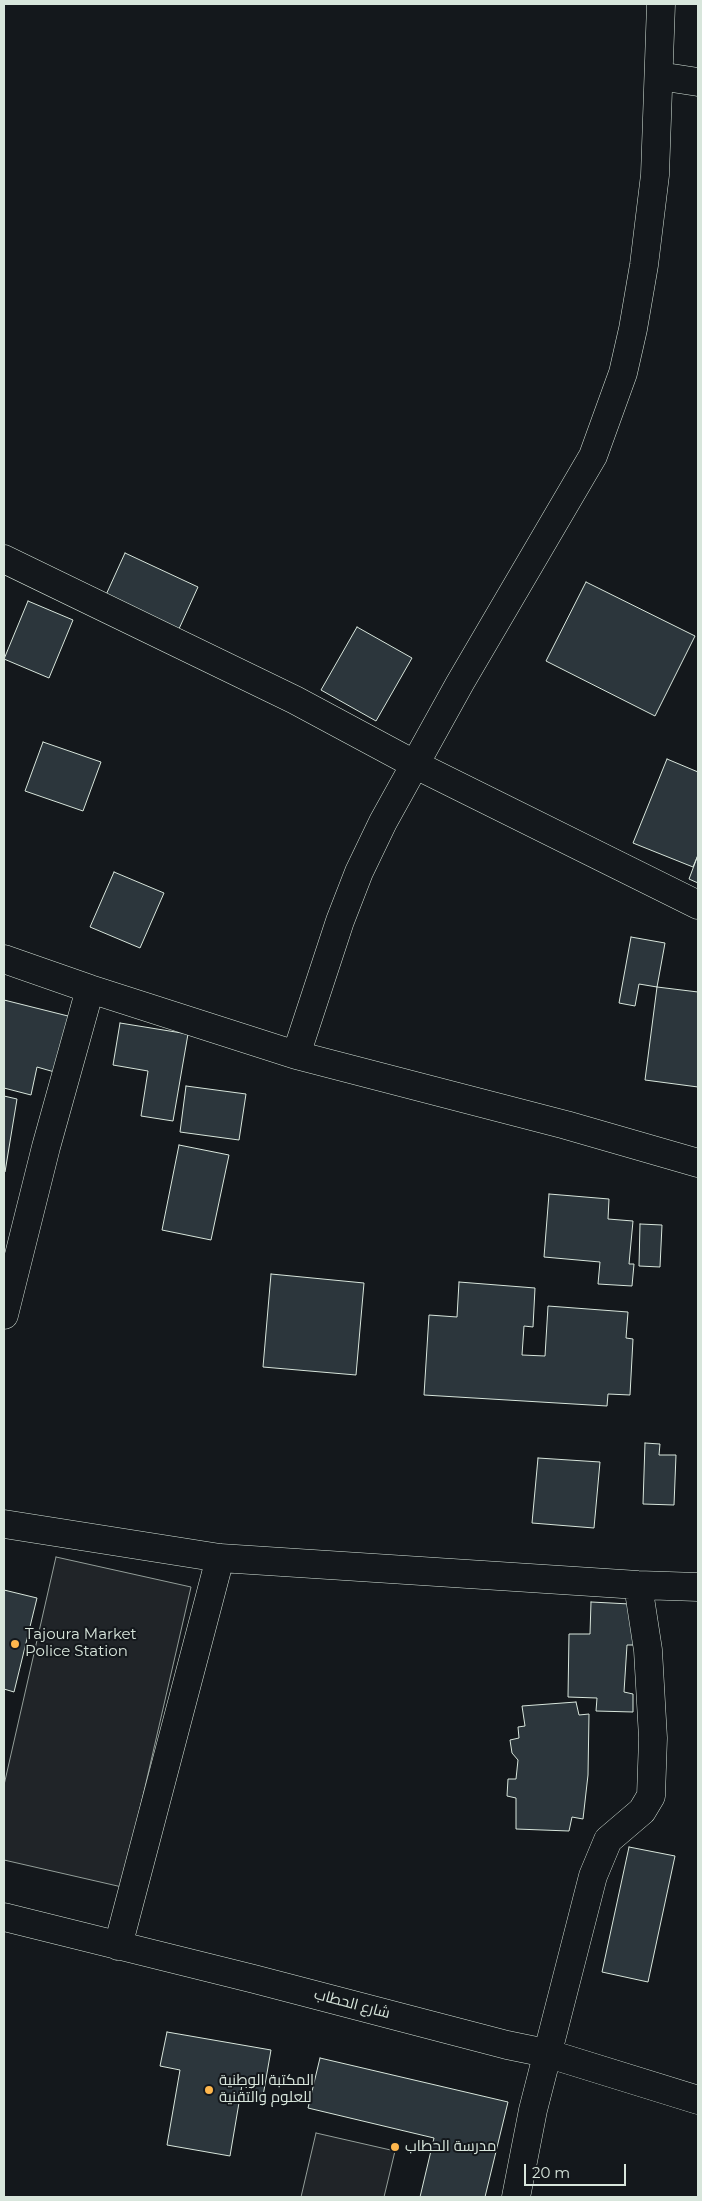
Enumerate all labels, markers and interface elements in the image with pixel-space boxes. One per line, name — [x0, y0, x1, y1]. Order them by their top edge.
place label: Tajoura Market Police Station — [25, 1626, 137, 1661]
marker: Tajoura Market Police Station — [9, 1638, 21, 1650]
street label: شارع الحطاب — [312, 1985, 392, 2023]
place label: المكتبة الوطنية للعلوم والتقنية — [219, 2072, 314, 2107]
marker: المكتبة الوطنية للعلوم والتقنية — [203, 2084, 215, 2096]
place label: مدرسة الحطاب — [405, 2138, 496, 2156]
marker: مدرسة الحطاب — [389, 2141, 401, 2153]
scale bar — [527, 2154, 630, 2186]
text: 20 m — [532, 2163, 570, 2182]

